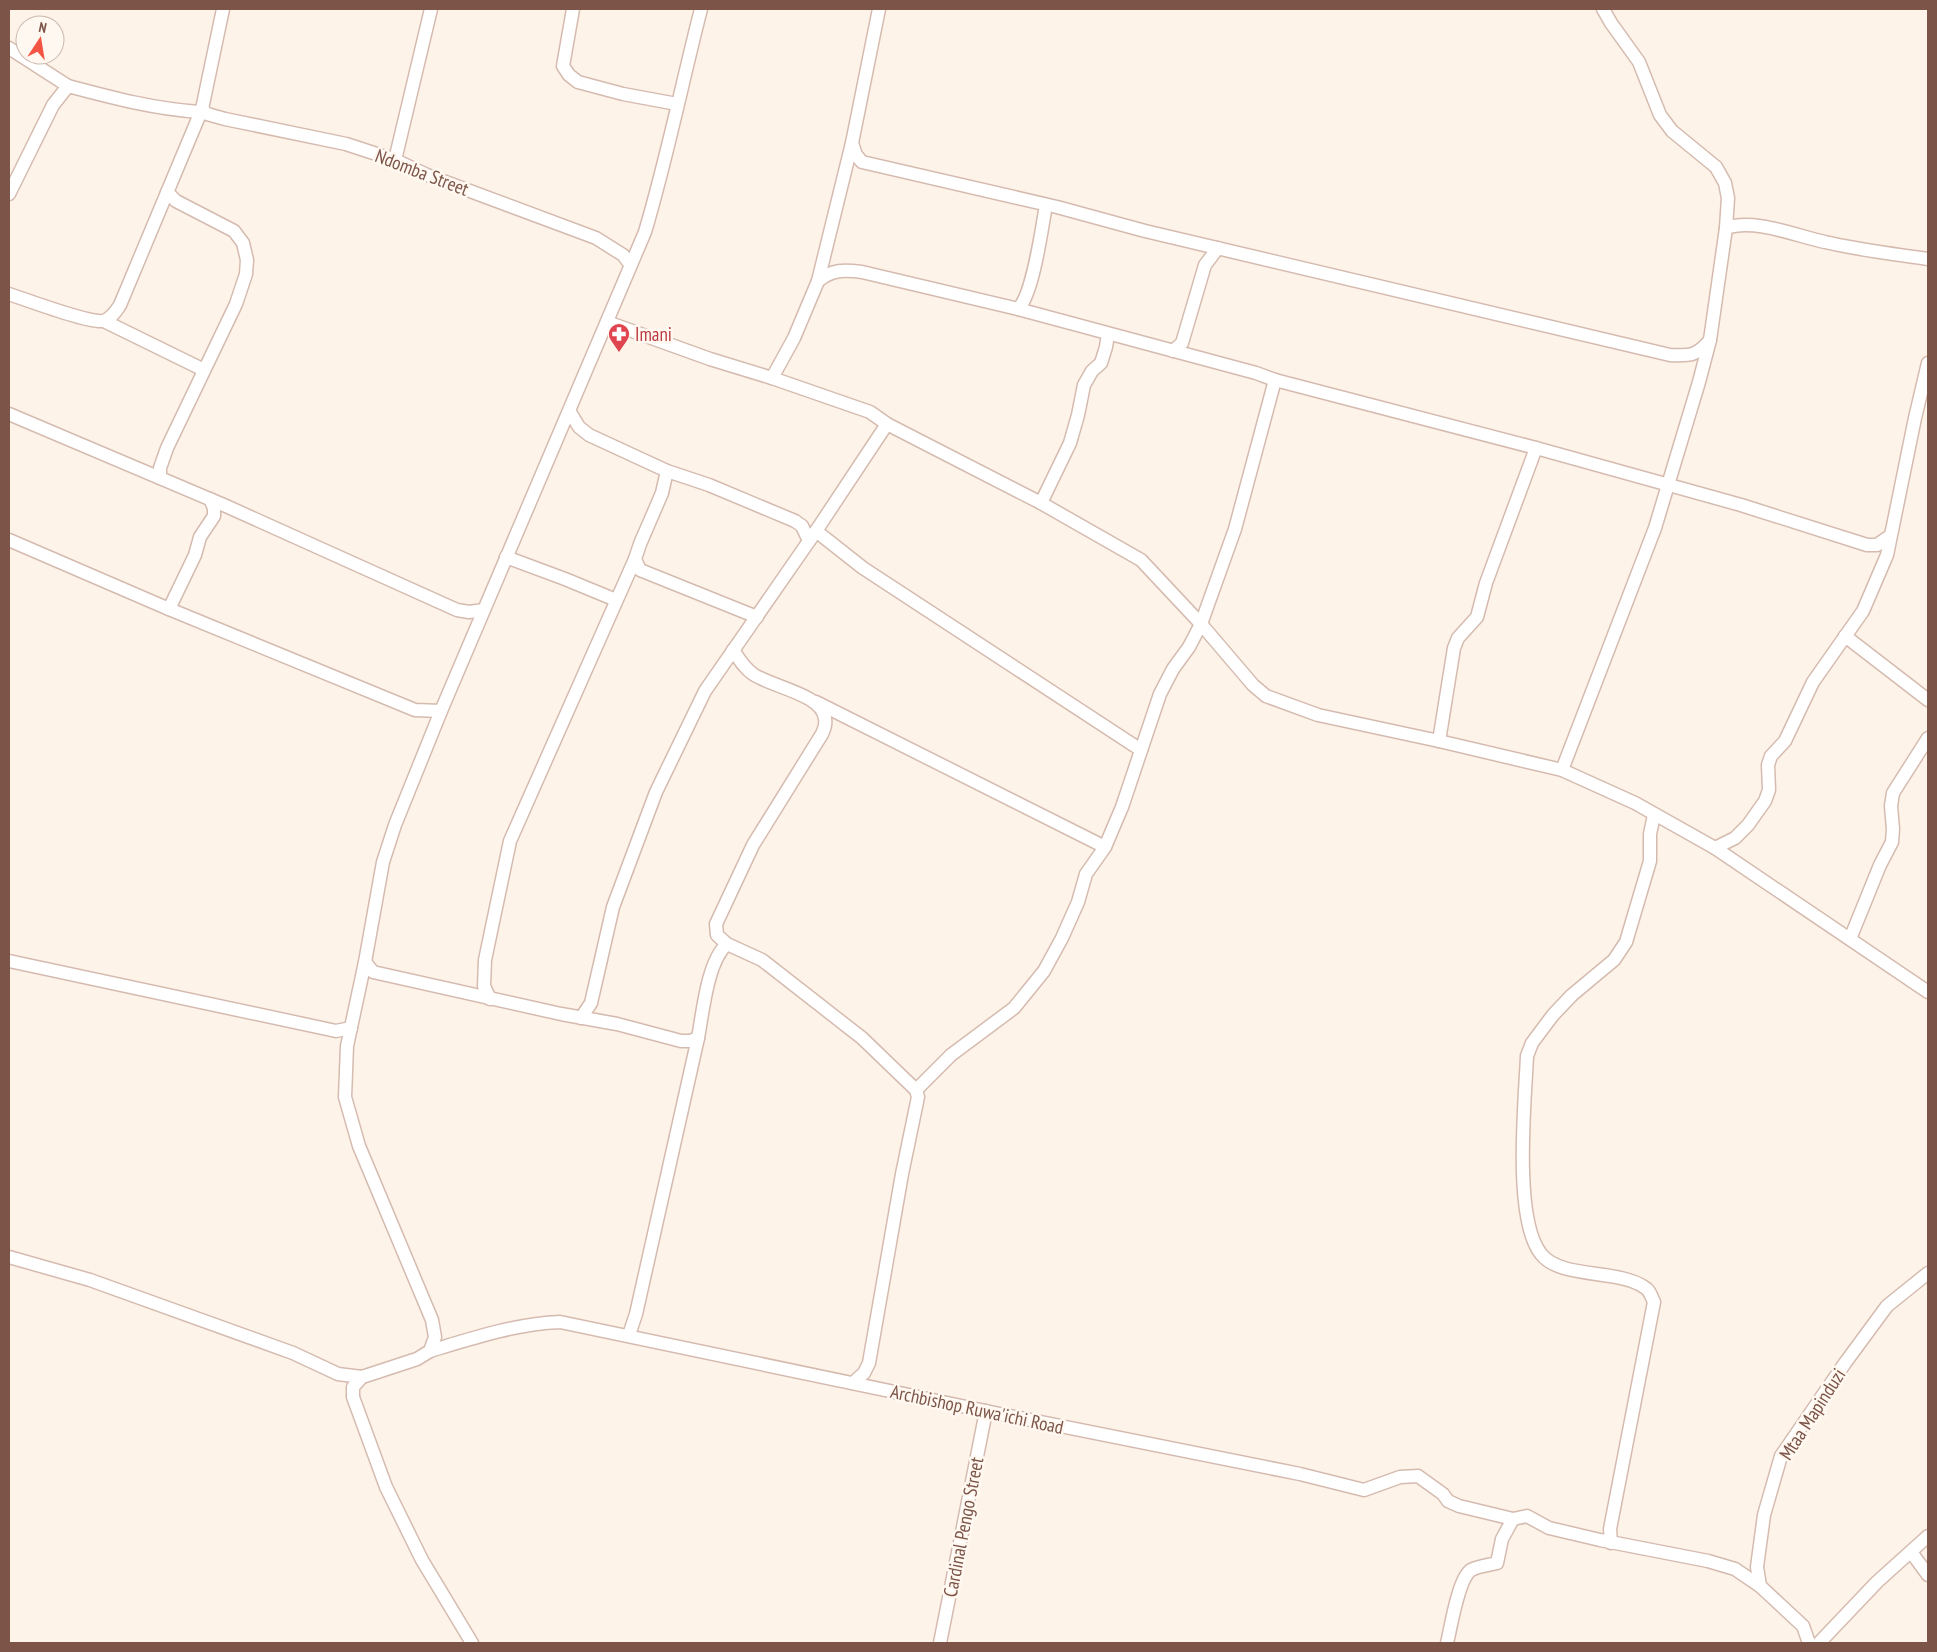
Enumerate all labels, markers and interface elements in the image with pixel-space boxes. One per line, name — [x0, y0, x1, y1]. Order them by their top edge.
north arrow — [15, 15, 65, 65]
text: N — [37, 18, 48, 37]
street label: Ndomba Street — [372, 143, 473, 201]
pharmacy icon: Imani — [607, 322, 631, 353]
place label: Imani — [635, 322, 672, 346]
street label: Mtaa Mapinduzi — [1773, 1364, 1851, 1464]
street label: Archbishop Ruwa'ichi Road — [888, 1379, 1066, 1439]
street label: Cardinal Pengo Street — [938, 1454, 988, 1599]

